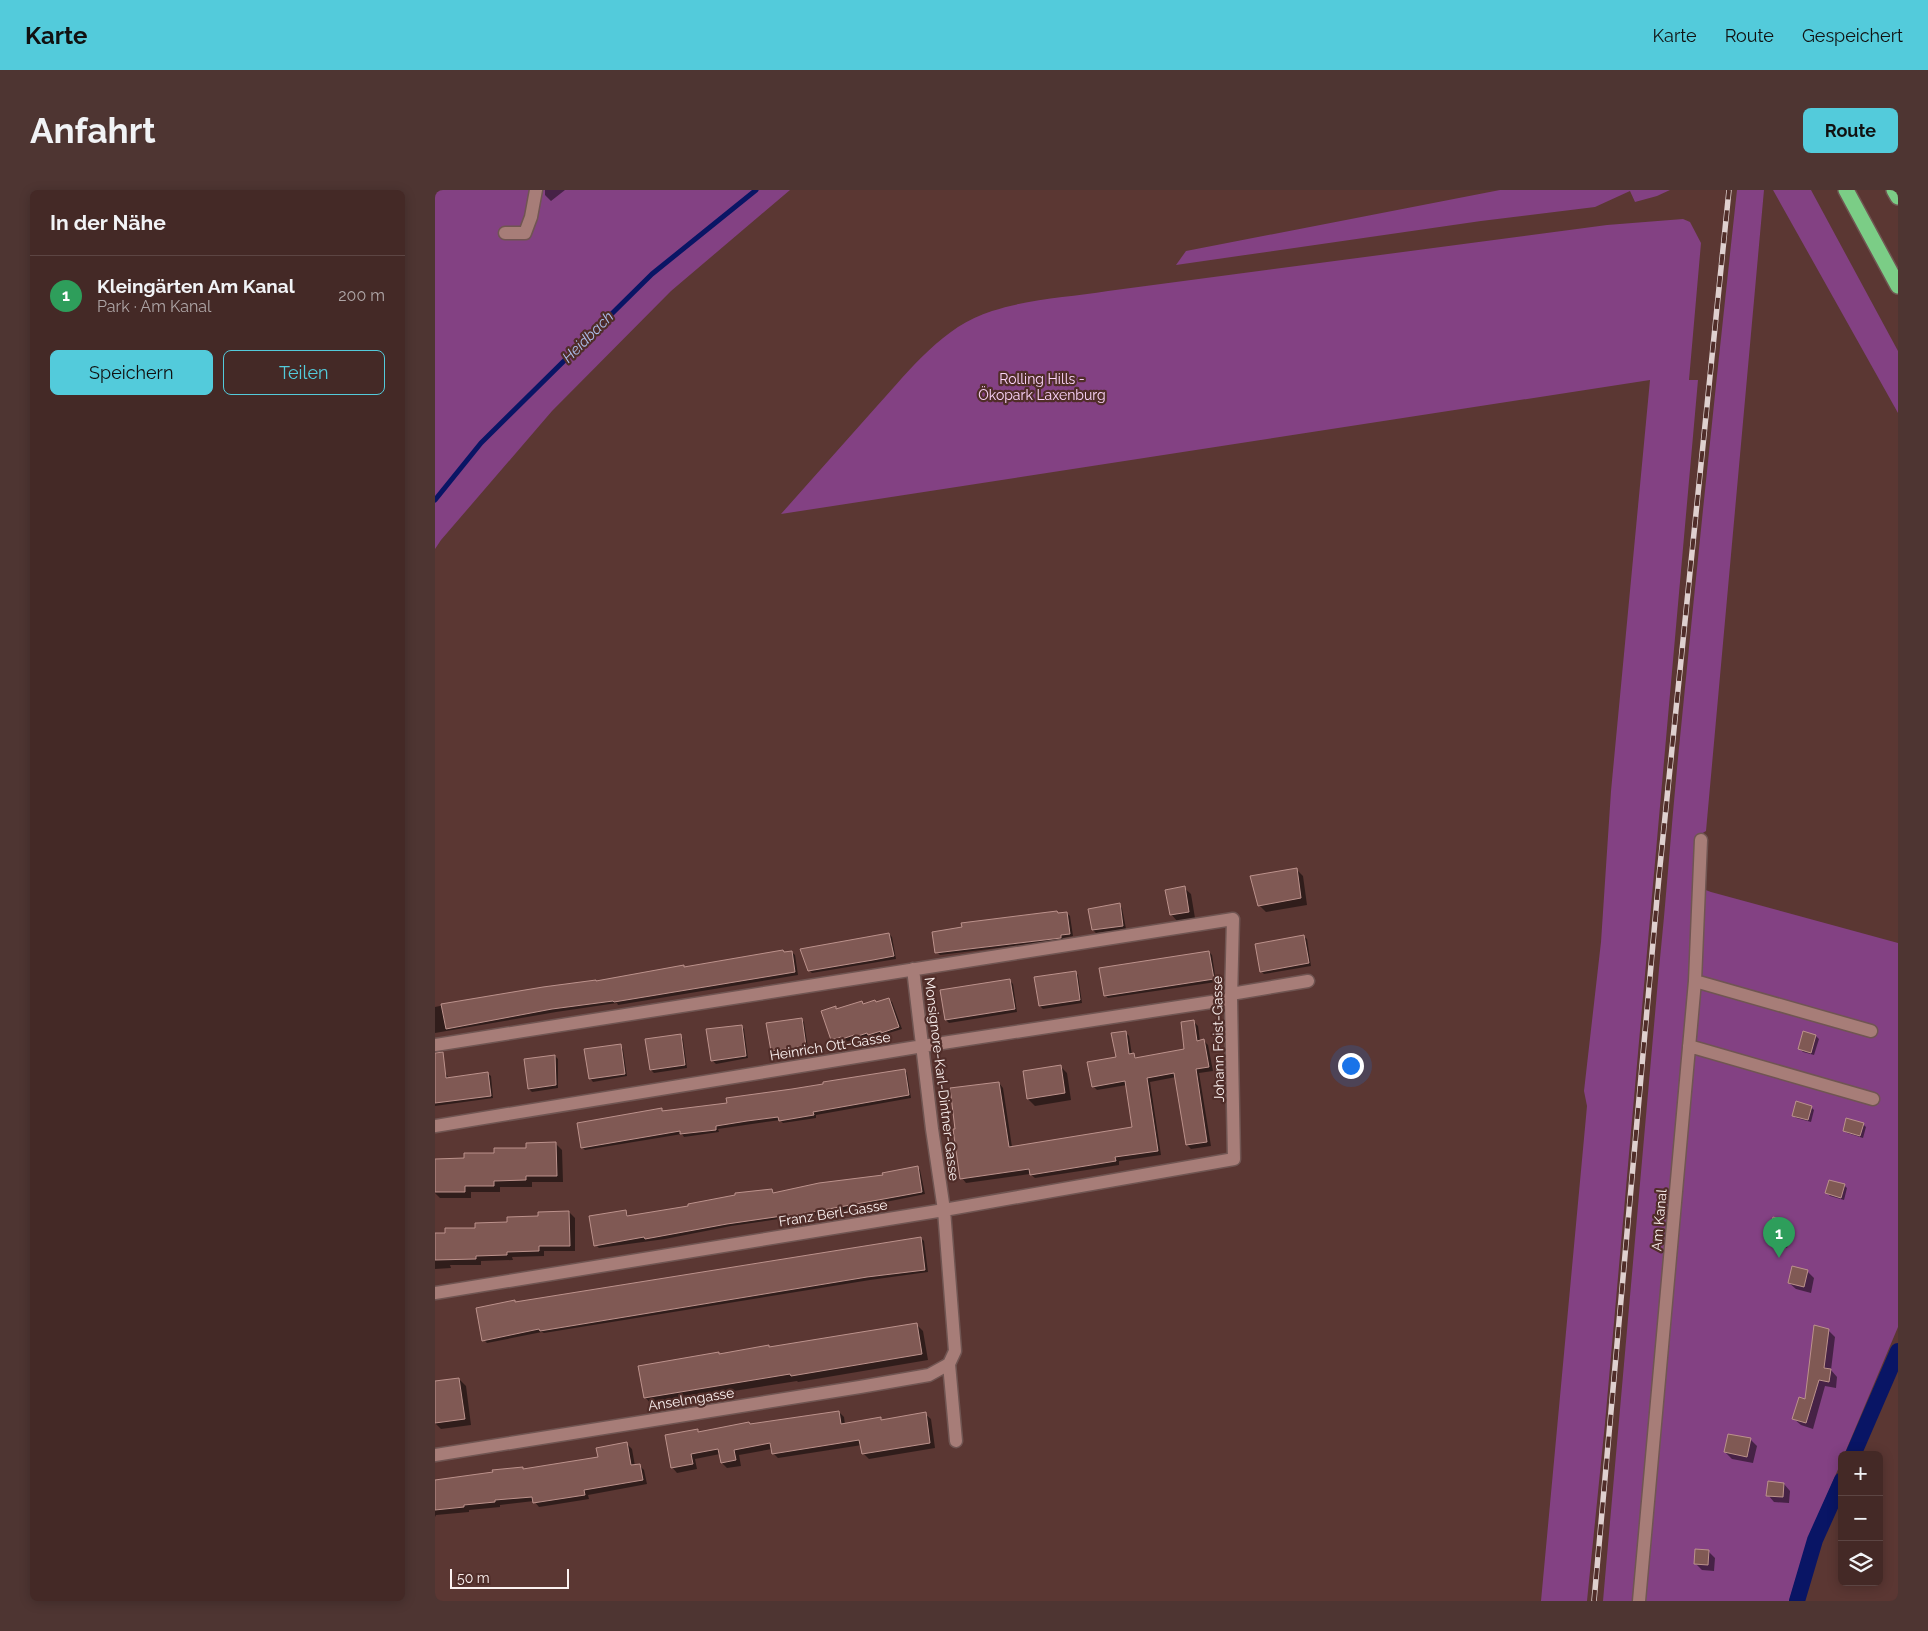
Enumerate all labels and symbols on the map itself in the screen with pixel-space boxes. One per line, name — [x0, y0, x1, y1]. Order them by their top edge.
water label: Heidbach — [559, 308, 617, 366]
park label: Rolling Hills - Ökopark Laxenburg — [978, 371, 1106, 403]
street label: Monsignore-Karl-Dintner-Gasse — [922, 976, 962, 1182]
street label: Johann Foist-Gasse — [1209, 976, 1227, 1102]
street label: Heinrich Ott-Gasse — [768, 1029, 892, 1063]
your location — [1338, 1053, 1364, 1079]
street label: Am Kanal — [1648, 1188, 1670, 1252]
street label: Franz Berl-Gasse — [777, 1196, 889, 1230]
pin: 1 — [1763, 1217, 1795, 1258]
street label: Anselmgasse — [647, 1384, 735, 1414]
scale bar — [450, 1566, 569, 1589]

